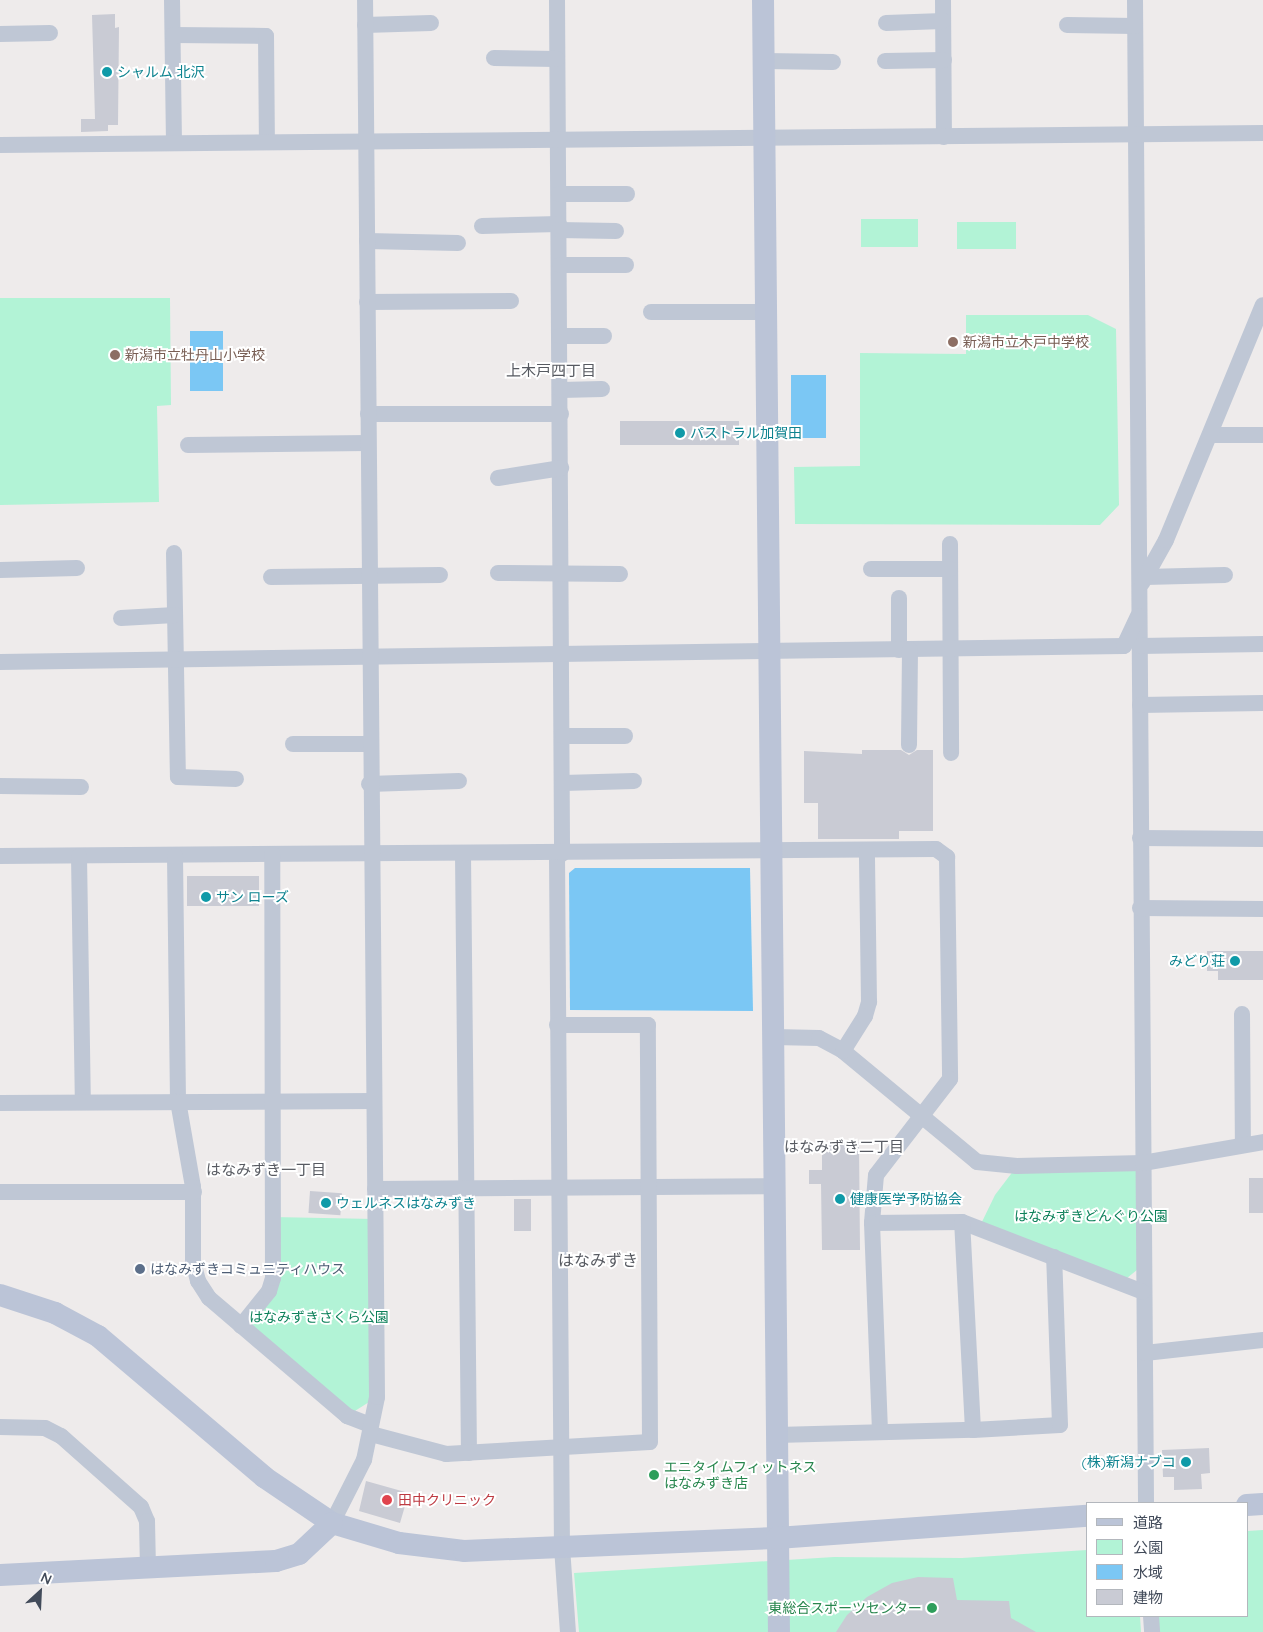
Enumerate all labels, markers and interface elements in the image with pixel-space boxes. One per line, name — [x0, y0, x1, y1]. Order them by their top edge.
place label: シャルム 北沢 — [117, 64, 205, 80]
marker: シャルム 北沢 — [101, 66, 113, 78]
place label: 新潟市立木戸中学校 — [963, 334, 1089, 350]
marker: 新潟市立木戸中学校 — [947, 336, 959, 348]
place label: 新潟市立牡丹山小学校 — [125, 347, 265, 363]
marker: 新潟市立牡丹山小学校 — [109, 349, 121, 361]
district label: 上木戸四丁目 — [506, 362, 596, 380]
place label: パストラル加賀田 — [690, 425, 802, 441]
marker: パストラル加賀田 — [674, 427, 686, 439]
place label: サン ローズ — [216, 889, 290, 905]
marker: サン ローズ — [200, 891, 212, 903]
place label: みどり荘 — [1169, 953, 1225, 969]
marker: みどり荘 — [1229, 955, 1241, 967]
district label: はなみずき二丁目 — [784, 1138, 904, 1156]
district label: はなみずき一丁目 — [206, 1161, 326, 1179]
place label: 健康医学予防協会 — [850, 1191, 962, 1207]
marker: 健康医学予防協会 — [834, 1193, 846, 1205]
place label: ウェルネスはなみずき — [336, 1195, 476, 1211]
marker: ウェルネスはなみずき — [320, 1197, 332, 1209]
park label: はなみずきどんぐり公園 — [1014, 1208, 1168, 1224]
district label: はなみずき — [558, 1250, 638, 1270]
place label: はなみずきコミュニティハウス — [150, 1261, 346, 1277]
marker: はなみずきコミュニティハウス — [134, 1263, 146, 1275]
park label: はなみずきさくら公園 — [249, 1309, 389, 1325]
place label: (株)新潟ナブコ — [1082, 1454, 1176, 1470]
marker: (株)新潟ナブコ — [1180, 1456, 1192, 1468]
place label: エニタイムフィットネス はなみずき店 — [664, 1459, 818, 1491]
marker: エニタイムフィットネス はなみずき店 — [648, 1469, 660, 1481]
place label: 田中クリニック — [398, 1492, 496, 1508]
marker: 田中クリニック — [380, 1493, 394, 1507]
legend — [1086, 1502, 1248, 1617]
text: 道路 — [1133, 1513, 1163, 1532]
text: 公園 — [1133, 1538, 1163, 1557]
text: 水域 — [1133, 1563, 1163, 1582]
north arrow — [15, 1567, 65, 1617]
text: N — [38, 1568, 55, 1589]
text: 建物 — [1133, 1588, 1163, 1607]
place label: 東総合スポーツセンター — [768, 1600, 922, 1616]
marker: 東総合スポーツセンター — [926, 1602, 938, 1614]

